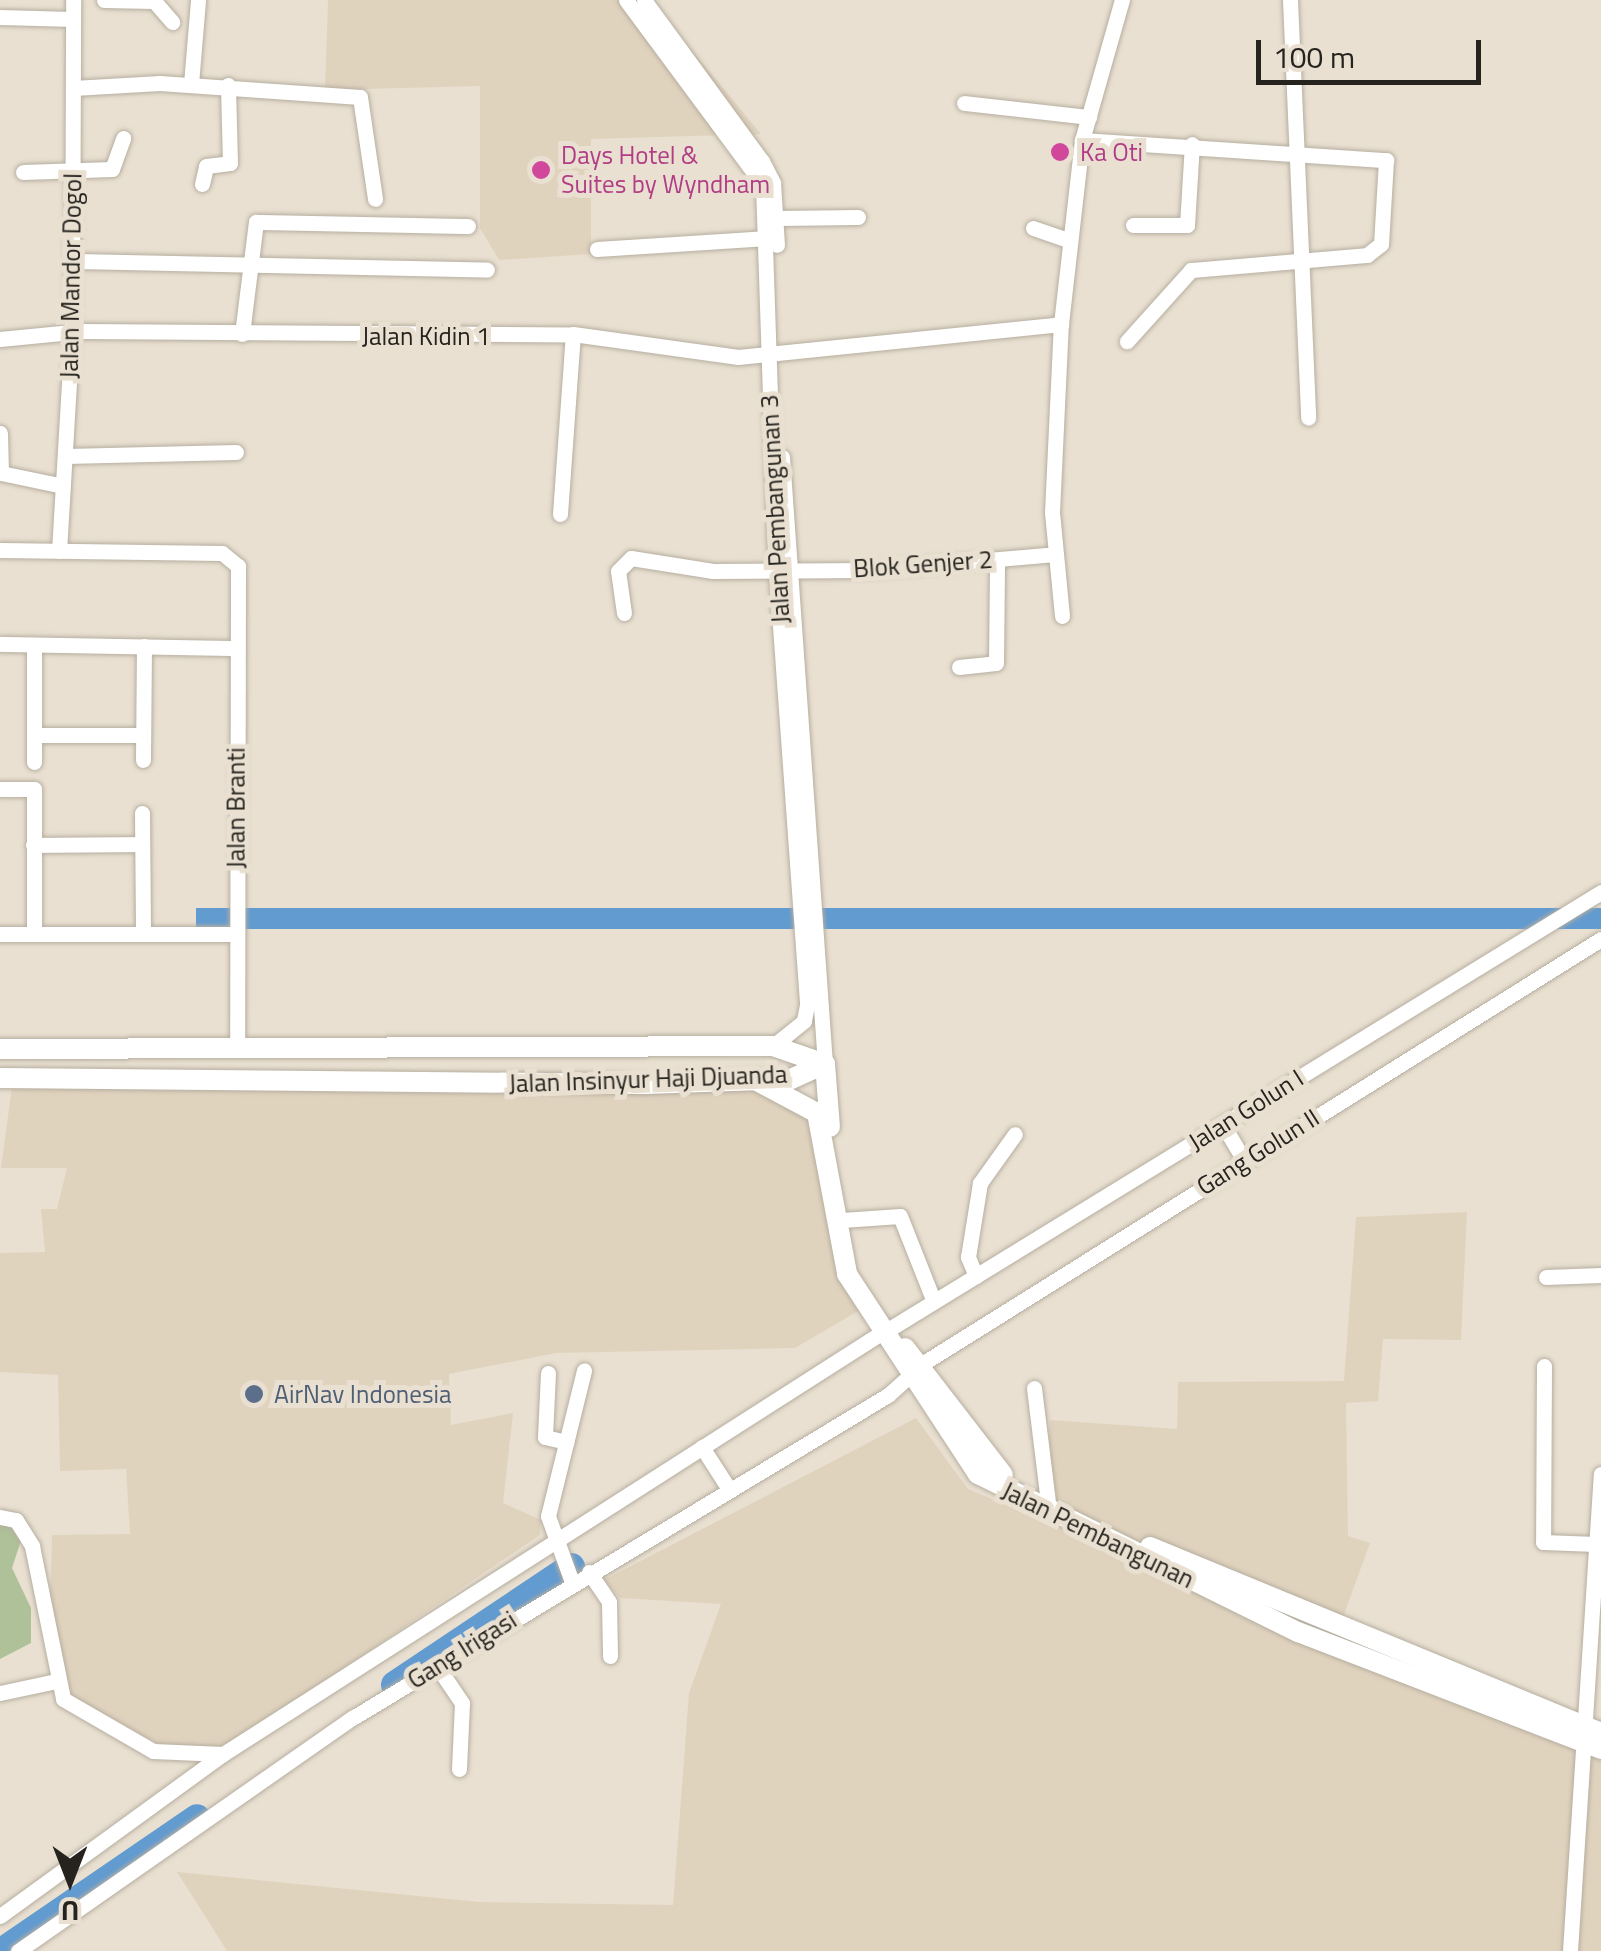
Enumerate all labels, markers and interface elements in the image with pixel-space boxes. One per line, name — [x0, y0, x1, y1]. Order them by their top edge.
scale bar — [1261, 20, 1486, 82]
text: 100 m — [1273, 34, 1355, 80]
place label: Ka Oti — [1080, 137, 1143, 167]
place label: Days Hotel & Suites by Wyndham — [561, 141, 770, 200]
marker: Ka Oti — [1049, 141, 1071, 163]
marker: Days Hotel & Suites by Wyndham — [530, 159, 552, 181]
street label: Jalan Mandor Dogol — [54, 173, 88, 379]
street label: Jalan Kidin 1 — [362, 321, 490, 351]
street label: Jalan Pembangunan 3 — [754, 394, 796, 624]
street label: Blok Genjer 2 — [852, 544, 994, 584]
street label: Jalan Branti — [221, 747, 251, 869]
street label: Jalan Insinyur Haji Djuanda — [508, 1059, 788, 1099]
street label: Jalan Golun I — [1183, 1063, 1309, 1157]
street label: Gang Golun II — [1191, 1103, 1325, 1201]
place label: AirNav Indonesia — [274, 1379, 452, 1409]
marker: AirNav Indonesia — [243, 1383, 265, 1405]
street label: Jalan Pembangunan — [997, 1476, 1199, 1594]
street label: Gang Irigasi — [402, 1605, 522, 1695]
north arrow — [20, 1831, 120, 1931]
text: U — [61, 1890, 79, 1933]

